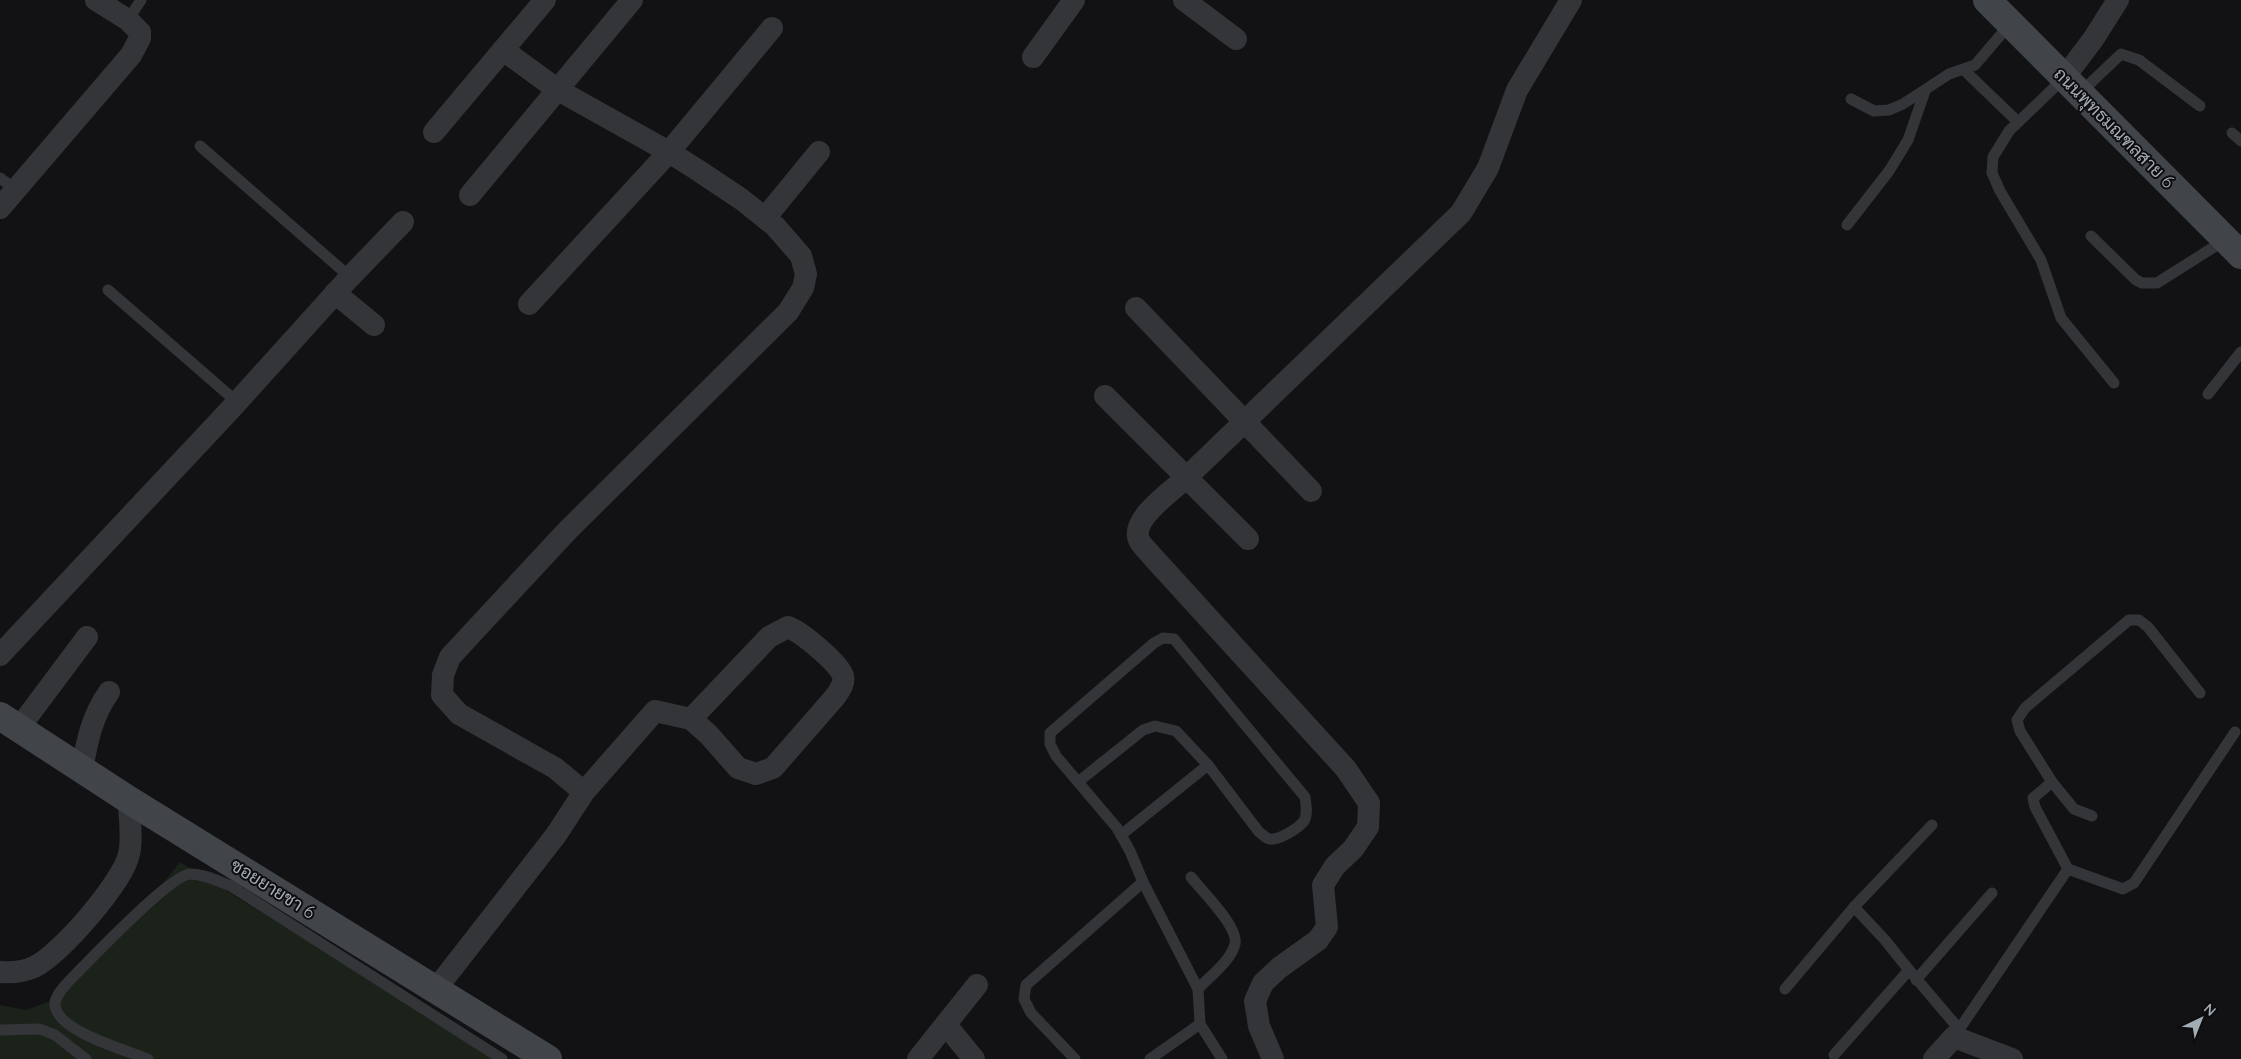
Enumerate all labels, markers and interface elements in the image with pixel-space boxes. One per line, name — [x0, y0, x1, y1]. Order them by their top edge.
street label: ถนนพุทธมณฑลสาย 6 — [2049, 63, 2180, 194]
street label: ซอยยายชา 6 — [227, 854, 320, 924]
north arrow — [2176, 994, 2226, 1044]
text: N — [2200, 999, 2220, 1020]

